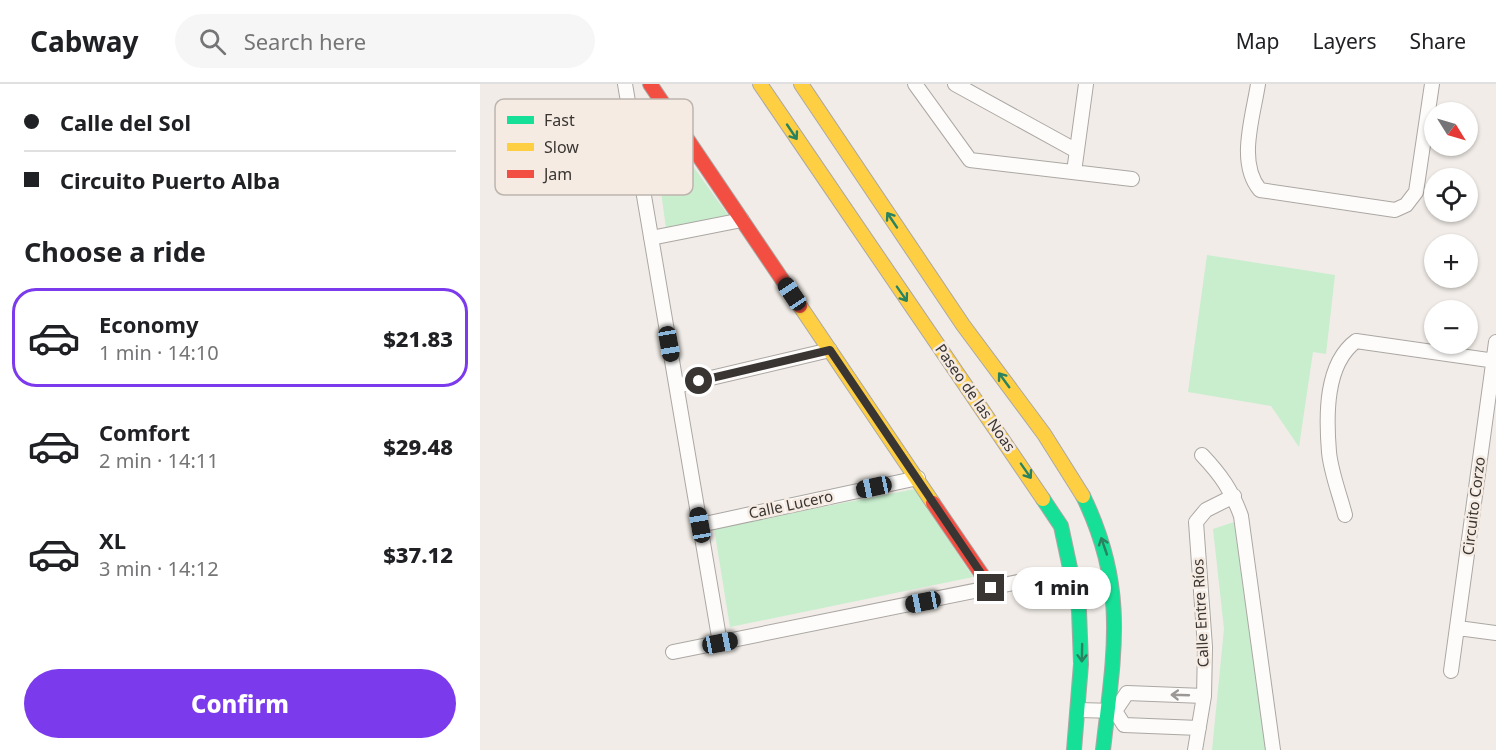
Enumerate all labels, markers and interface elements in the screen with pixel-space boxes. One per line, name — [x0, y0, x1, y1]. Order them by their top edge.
search box — [175, 14, 595, 68]
text: Cabway — [30, 22, 139, 60]
icon: search — [196, 25, 229, 58]
text: Search here — [244, 26, 366, 56]
text: Map — [1236, 27, 1280, 55]
text: Layers — [1313, 27, 1377, 55]
text: Share — [1410, 27, 1466, 55]
legend — [495, 99, 693, 195]
north arrow — [1424, 102, 1478, 156]
map controls — [1424, 102, 1478, 354]
text: Calle del Sol — [60, 107, 191, 137]
text: Fast — [544, 109, 575, 131]
one-way arrow — [786, 124, 798, 140]
text: Slow — [544, 136, 579, 158]
text: Jam — [542, 163, 572, 185]
text: Circuito Puerto Alba — [60, 165, 280, 195]
button: locate — [1424, 168, 1478, 222]
one-way arrow — [886, 212, 898, 229]
text: Choose a ride — [24, 233, 206, 270]
button: + — [1424, 234, 1478, 288]
car — [774, 274, 810, 314]
one-way arrow — [896, 285, 908, 301]
button: − — [1424, 300, 1478, 354]
text: Economy — [99, 309, 198, 339]
icon: car — [27, 311, 81, 365]
text: $21.83 — [383, 323, 453, 353]
car — [657, 325, 681, 363]
text: 1 min · 14:10 — [99, 339, 219, 366]
street label: Paseo de las Noas — [931, 340, 1020, 455]
route start — [685, 367, 712, 394]
one-way arrow — [997, 373, 1010, 389]
text: Comfort — [99, 417, 190, 447]
icon: car — [27, 419, 81, 473]
text: $29.48 — [383, 431, 453, 461]
text: 2 min · 14:11 — [99, 447, 219, 474]
street label: Circuito Corzo — [1457, 456, 1489, 556]
one-way arrow — [1020, 462, 1032, 479]
car — [855, 474, 893, 500]
street label: Calle Lucero — [747, 485, 835, 523]
car — [688, 506, 712, 544]
text: XL — [99, 525, 126, 555]
icon: car — [27, 527, 81, 581]
one-way arrow — [1097, 537, 1108, 556]
text: $37.12 — [383, 539, 453, 569]
text: 3 min · 14:12 — [99, 555, 219, 582]
street label: Calle Entre Ríos — [1187, 558, 1213, 668]
callout: 1 min — [1012, 567, 1111, 609]
route end — [977, 574, 1004, 601]
text: 1 min — [1034, 574, 1089, 601]
car — [904, 590, 942, 614]
car — [701, 631, 739, 655]
one-way arrow — [1076, 643, 1088, 663]
button: Confirm — [24, 669, 456, 738]
one-way arrow — [1171, 689, 1191, 700]

